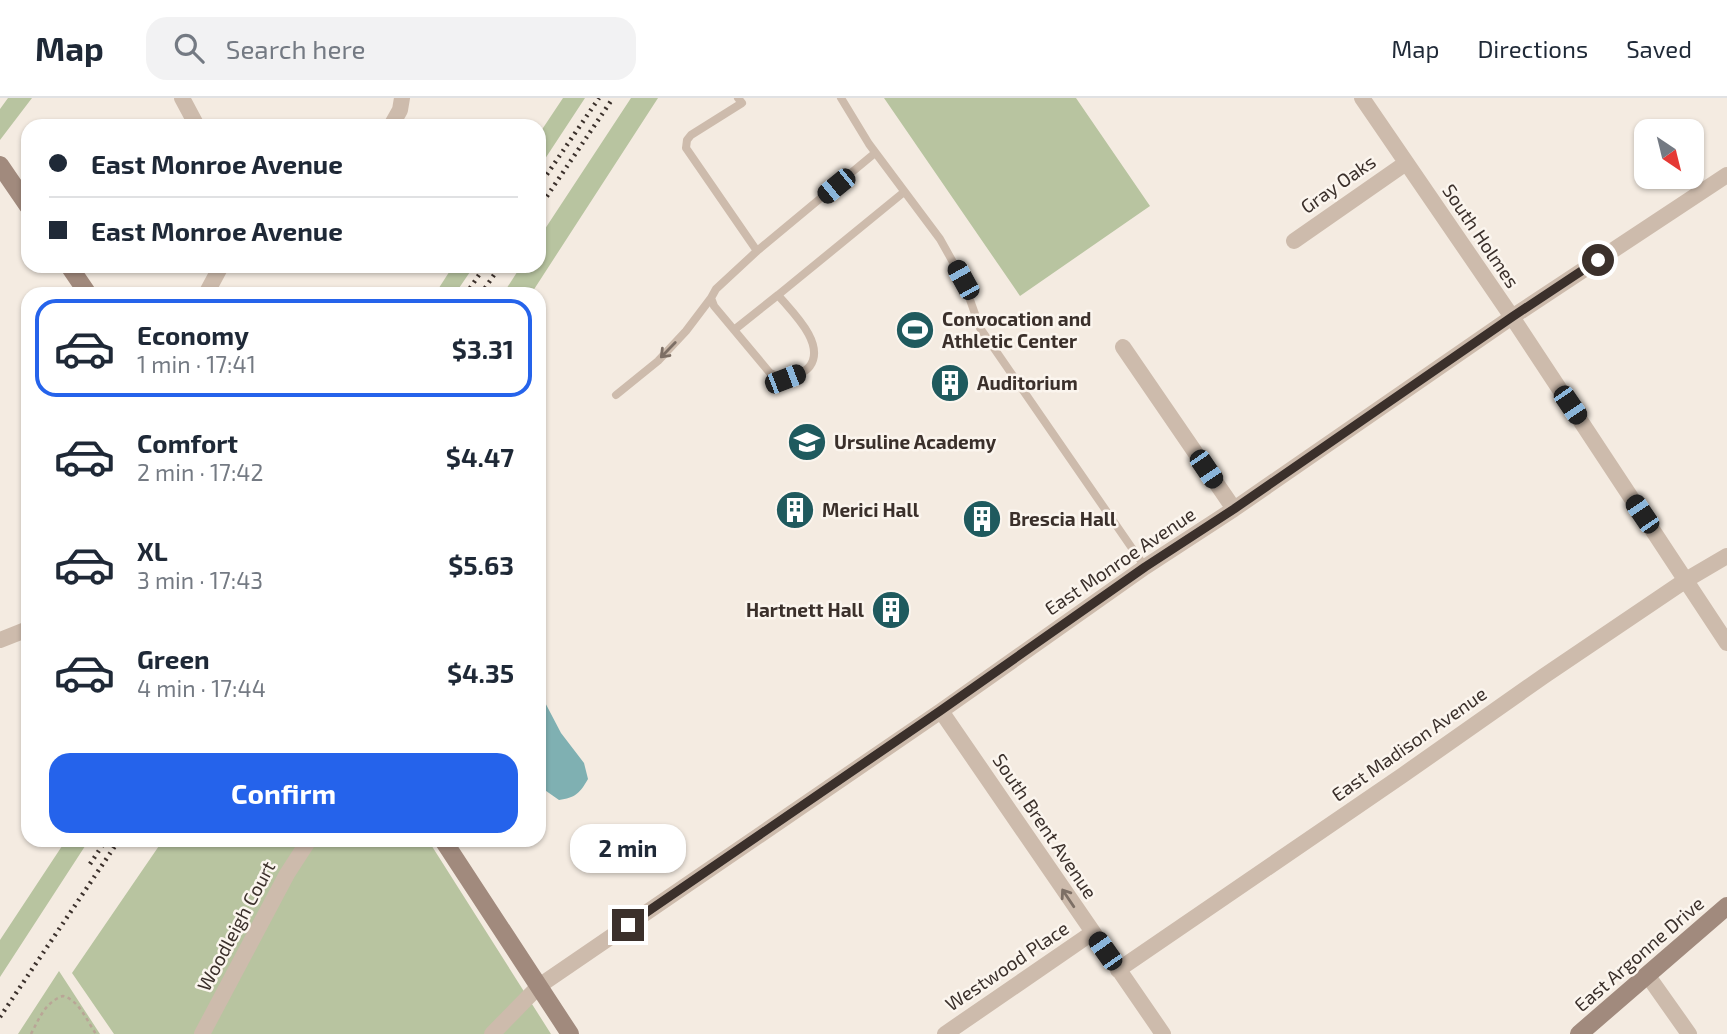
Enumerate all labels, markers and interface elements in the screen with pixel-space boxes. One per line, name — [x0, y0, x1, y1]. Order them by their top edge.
search box — [146, 17, 636, 80]
text: Map — [35, 28, 104, 68]
icon: search — [170, 29, 208, 67]
text: Search here — [226, 33, 365, 64]
text: Map — [1391, 34, 1439, 63]
text: Directions — [1477, 34, 1588, 63]
text: Saved — [1626, 34, 1692, 63]
north arrow — [1634, 119, 1704, 189]
map controls — [1634, 119, 1704, 189]
text: East Monroe Avenue — [91, 148, 343, 179]
street label: Gray Oaks — [1296, 149, 1380, 218]
car — [814, 165, 859, 207]
street label: South Holmes — [1438, 179, 1525, 292]
text: East Monroe Avenue — [91, 215, 343, 246]
route start — [1582, 244, 1614, 276]
car — [944, 257, 983, 303]
place label: Convocation and Athletic Center — [942, 307, 1091, 352]
sports icon: Convocation and Athletic Center — [894, 309, 936, 351]
icon: car — [53, 317, 116, 380]
text: Economy — [137, 319, 249, 350]
text: $3.31 — [452, 333, 514, 364]
one-way arrow — [660, 342, 677, 359]
text: 1 min · 17:41 — [137, 350, 256, 378]
car — [762, 362, 809, 396]
building icon: Auditorium — [929, 362, 971, 404]
place label: Auditorium — [977, 371, 1078, 394]
car — [1550, 382, 1591, 428]
school or university icon: Ursuline Academy — [786, 421, 828, 463]
icon: car — [53, 425, 116, 488]
text: Comfort — [137, 427, 238, 458]
place label: Ursuline Academy — [834, 430, 996, 454]
text: $4.47 — [446, 441, 514, 472]
car — [1186, 446, 1227, 492]
text: 2 min · 17:42 — [137, 458, 263, 486]
building icon: Merici Hall — [774, 489, 816, 531]
car — [1622, 491, 1663, 537]
place label: Merici Hall — [822, 498, 920, 521]
building icon: Brescia Hall — [961, 498, 1003, 540]
street label: East Monroe Avenue — [1040, 502, 1199, 619]
place label: Brescia Hall — [1009, 507, 1117, 530]
icon: car — [53, 533, 116, 596]
text: XL — [137, 535, 168, 566]
text: $5.63 — [448, 549, 514, 580]
text: 3 min · 17:43 — [137, 566, 263, 594]
building icon: Hartnett Hall — [870, 589, 912, 631]
place label: Hartnett Hall — [746, 598, 865, 621]
icon: car — [53, 641, 116, 704]
text: Green — [137, 643, 210, 674]
text: $4.35 — [447, 657, 514, 688]
text: 4 min · 17:44 — [137, 674, 266, 702]
street label: East Madison Avenue — [1327, 681, 1491, 806]
street label: South Brent Avenue — [988, 749, 1102, 903]
button: Confirm — [49, 753, 518, 833]
callout: 2 min — [570, 824, 686, 872]
text: 2 min — [599, 834, 657, 862]
street label: Woodleigh Court — [192, 857, 279, 995]
one-way arrow — [1061, 888, 1075, 908]
street label: East Argonne Drive — [1569, 891, 1708, 1016]
route end — [612, 909, 644, 941]
street label: Westwood Place — [941, 916, 1073, 1015]
car — [1085, 928, 1126, 974]

